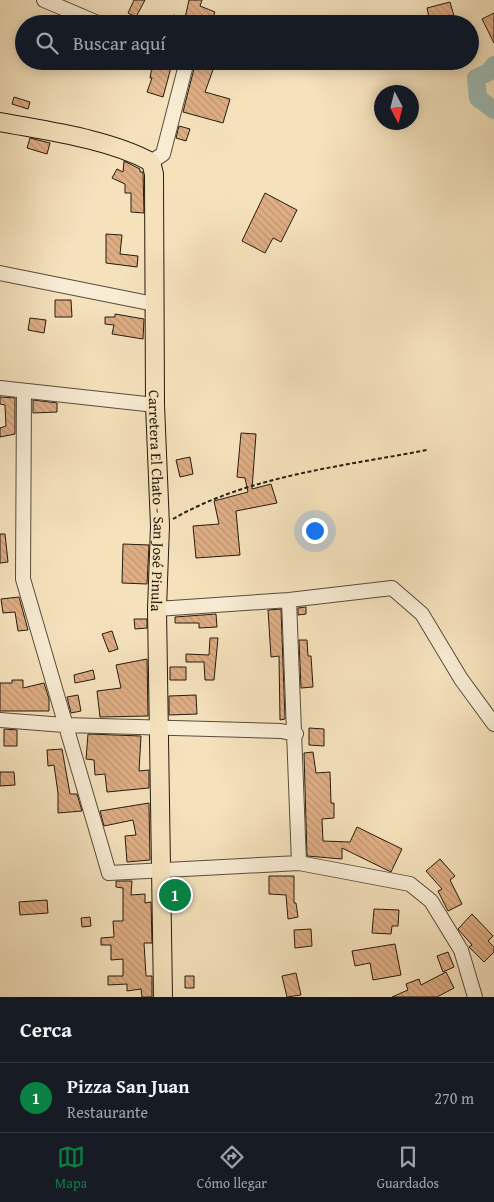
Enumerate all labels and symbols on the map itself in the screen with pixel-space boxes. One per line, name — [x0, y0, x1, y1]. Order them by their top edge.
north arrow — [374, 85, 419, 130]
street label: Carretera El Chato - San José Pinula — [144, 390, 171, 612]
your location — [302, 518, 328, 544]
pin: 1 — [159, 876, 191, 914]

